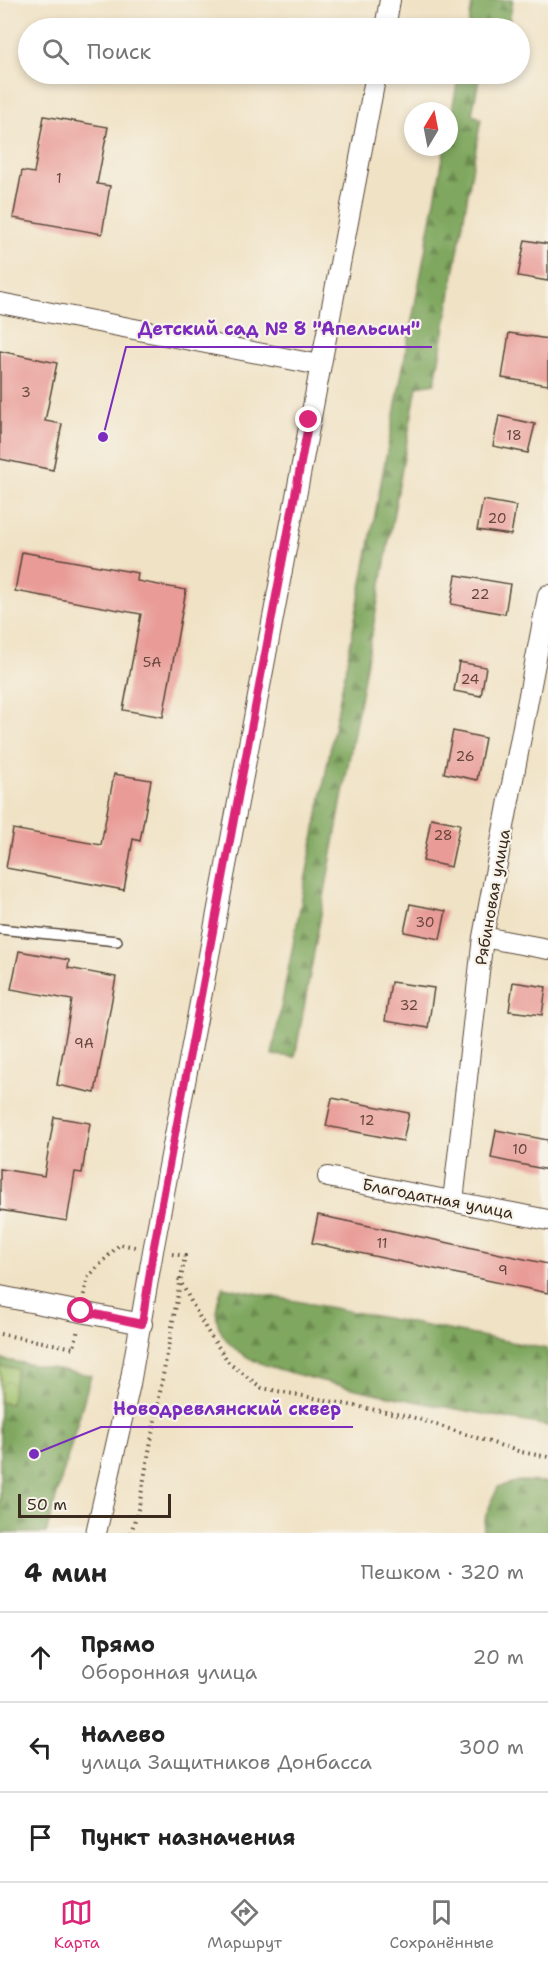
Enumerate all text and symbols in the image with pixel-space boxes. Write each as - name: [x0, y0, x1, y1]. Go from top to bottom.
- search box: [18, 18, 530, 84]
- icon: search: [39, 35, 72, 68]
- text: Поиск: [87, 37, 151, 66]
- north arrow: [404, 102, 458, 156]
- house number: 1: [56, 169, 62, 187]
- callout: Детский сад № 8 "Апельсин": [126, 311, 432, 347]
- text: Детский сад № 8 "Апельсин": [138, 317, 420, 341]
- house number: 3: [21, 383, 31, 401]
- route end: [295, 406, 321, 432]
- house number: 18: [506, 426, 522, 444]
- house number: 20: [487, 509, 507, 527]
- house number: 22: [471, 585, 489, 603]
- house number: 5А: [143, 653, 161, 671]
- house number: 24: [461, 670, 480, 688]
- house number: 26: [456, 747, 475, 765]
- house number: 28: [433, 826, 453, 844]
- street label: Рябиновая улица: [470, 827, 515, 967]
- house number: 30: [415, 913, 435, 931]
- house number: 32: [400, 996, 418, 1014]
- house number: 9А: [74, 1034, 94, 1052]
- house number: 12: [360, 1111, 374, 1129]
- house number: 10: [512, 1140, 528, 1158]
- street label: Благодатная улица: [360, 1174, 515, 1223]
- house number: 11: [376, 1234, 388, 1252]
- house number: 9: [498, 1261, 508, 1279]
- route start: [67, 1297, 93, 1323]
- callout: Новодревлянский сквер: [101, 1391, 353, 1427]
- text: Новодревлянский сквер: [113, 1397, 341, 1421]
- scale bar: [18, 1491, 171, 1518]
- text: 50 m: [27, 1494, 67, 1515]
- text: 4 мин: [24, 1555, 107, 1590]
- text: Пешком · 320 m: [361, 1559, 524, 1585]
- text: Прямо: [81, 1630, 155, 1659]
- icon: ahead: [24, 1641, 57, 1674]
- text: 20 m: [473, 1644, 524, 1670]
- text: Оборонная улица: [81, 1659, 257, 1685]
- text: Налево: [81, 1720, 165, 1749]
- icon: left: [24, 1731, 57, 1764]
- text: 300 m: [458, 1734, 524, 1760]
- text: улица Защитников Донбасса: [81, 1749, 372, 1775]
- icon: arrive: [24, 1821, 57, 1854]
- text: Пункт назначения: [81, 1823, 295, 1852]
- tab: Карта: [54, 1896, 100, 1953]
- tab: Маршрут: [207, 1896, 282, 1953]
- tab: Сохранённые: [390, 1896, 494, 1953]

